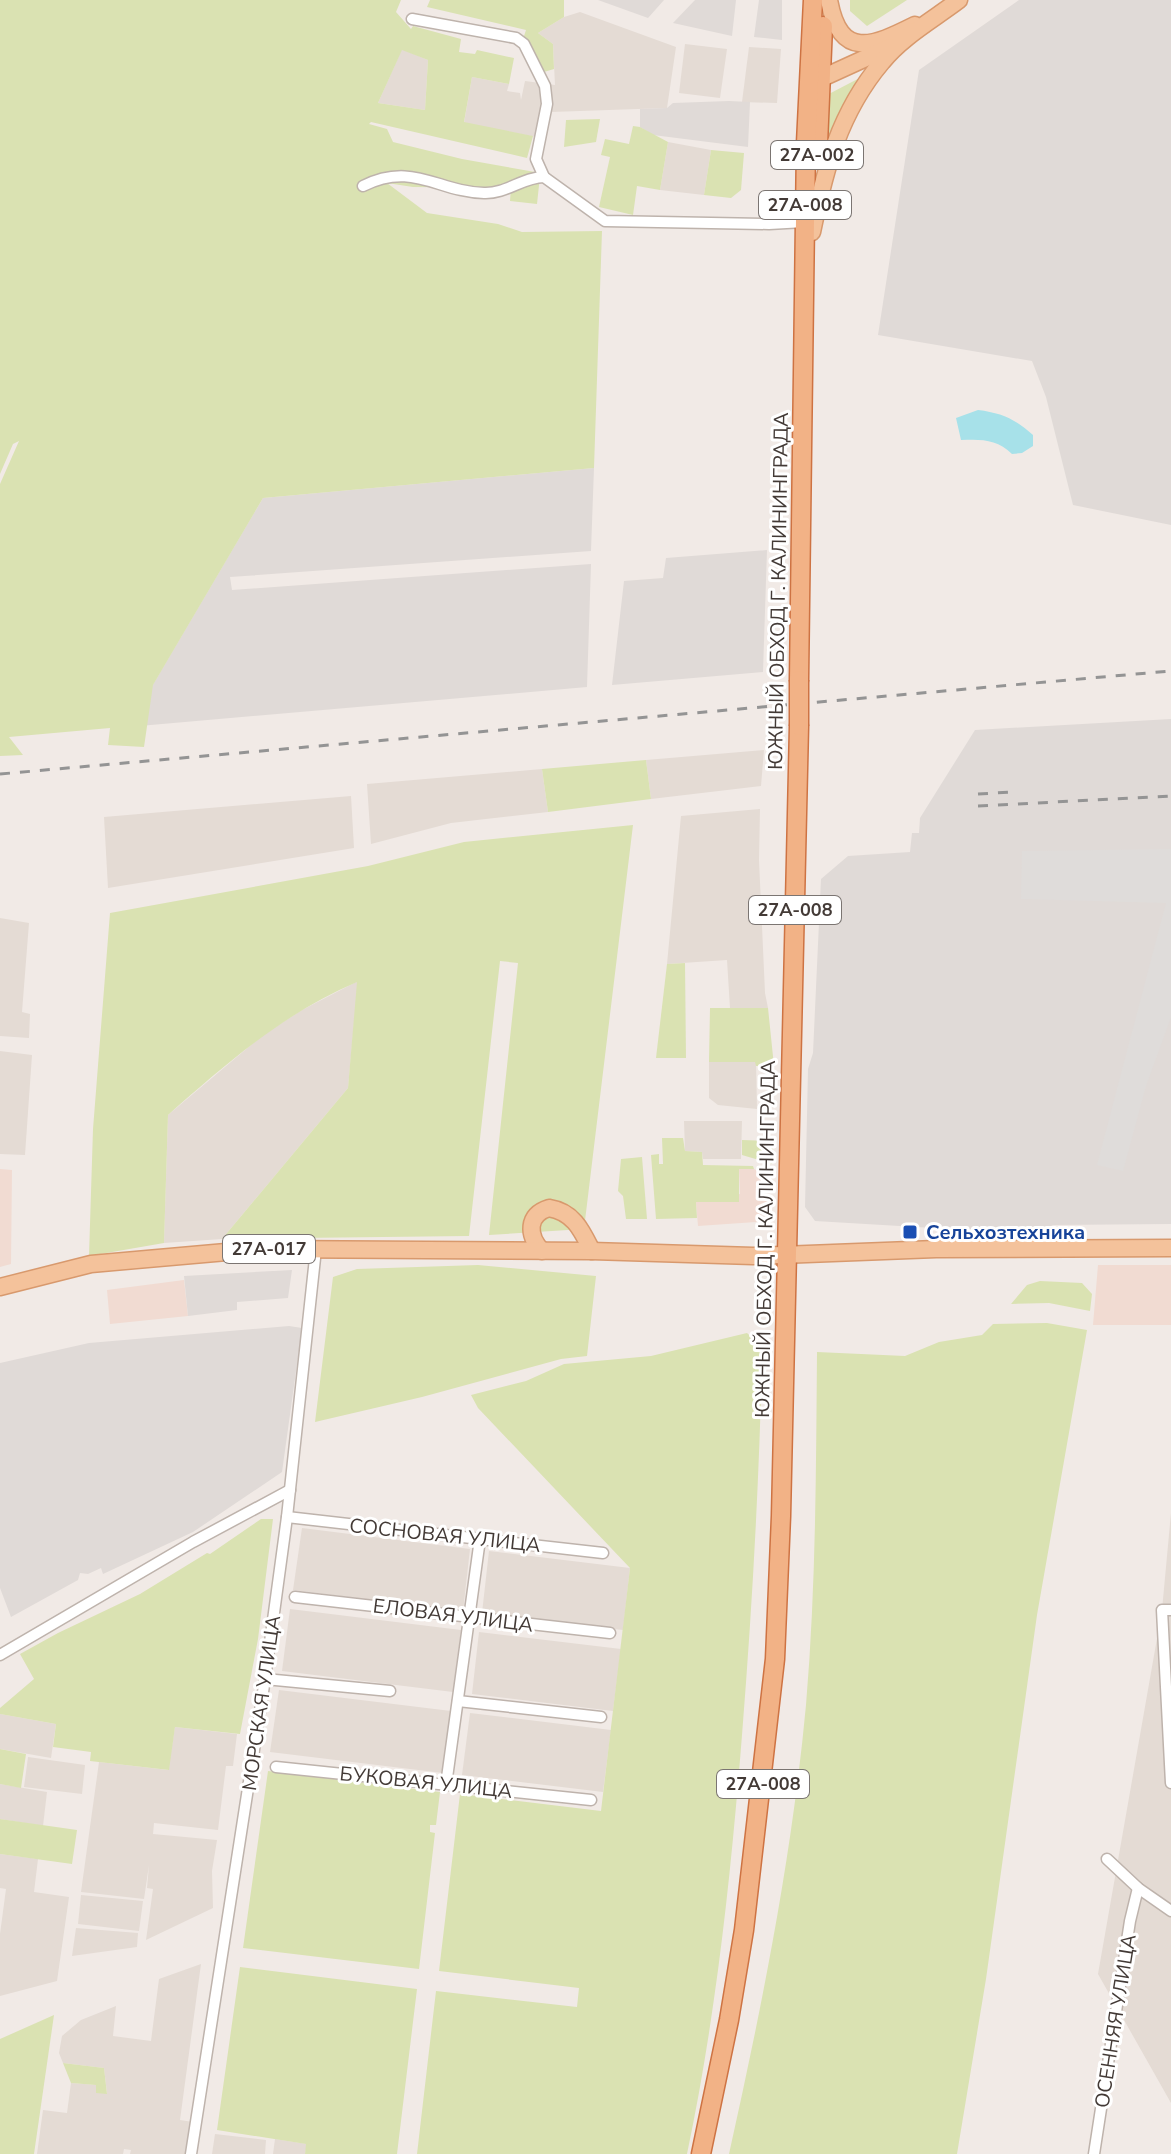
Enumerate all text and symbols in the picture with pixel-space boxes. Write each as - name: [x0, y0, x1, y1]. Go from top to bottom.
- road number: 27А-002: [771, 141, 863, 169]
- road number: 27А-008: [759, 191, 851, 219]
- street label: ЮЖНЫЙ ОБХОД Г. КАЛИНИНГРАДА: [762, 412, 795, 770]
- road number: 27А-008: [749, 896, 841, 924]
- street label: ЮЖНЫЙ ОБХОД Г. КАЛИНИНГРАДА: [749, 1060, 782, 1418]
- place label: Сельхозтехника: [926, 1219, 1085, 1246]
- marker: Сельхозтехника: [901, 1223, 919, 1241]
- road number: 27А-017: [223, 1235, 315, 1263]
- street label: СОСНОВАЯ УЛИЦА: [348, 1512, 542, 1559]
- street label: ЕЛОВАЯ УЛИЦА: [371, 1592, 535, 1639]
- street label: МОРСКАЯ УЛИЦА: [236, 1613, 287, 1793]
- street label: БУКОВАЯ УЛИЦА: [338, 1760, 514, 1805]
- road number: 27А-008: [717, 1770, 809, 1798]
- street label: ОСЕННЯЯ УЛИЦА: [1088, 1932, 1143, 2110]

